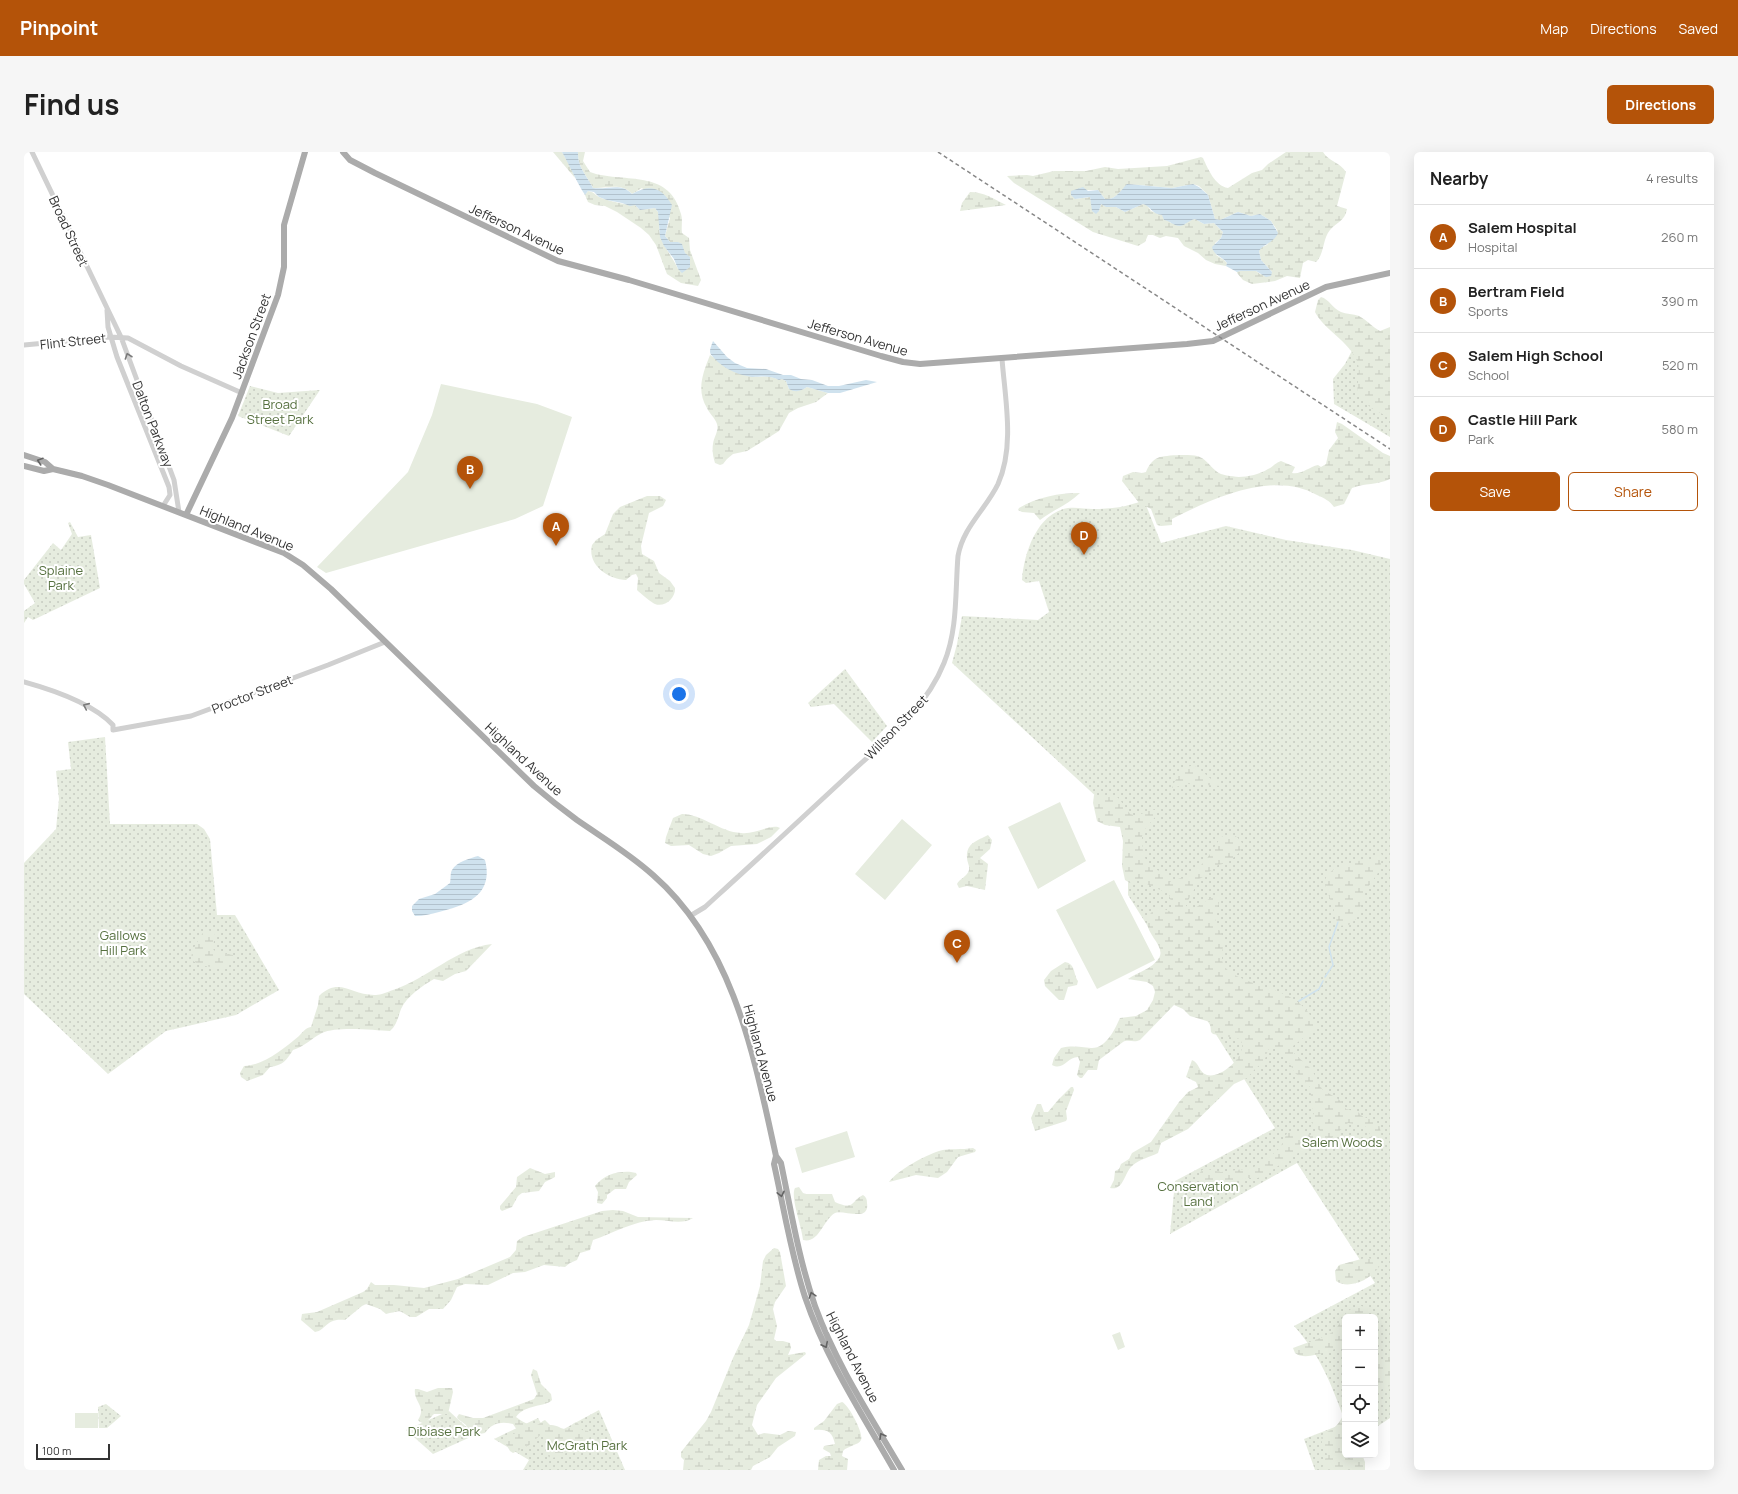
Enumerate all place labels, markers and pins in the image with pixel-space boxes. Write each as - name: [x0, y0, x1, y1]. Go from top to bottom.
- pin: B: [457, 456, 483, 489]
- pin: A: [543, 513, 569, 546]
- pin: D: [1071, 522, 1097, 555]
- pin: C: [944, 930, 970, 963]

